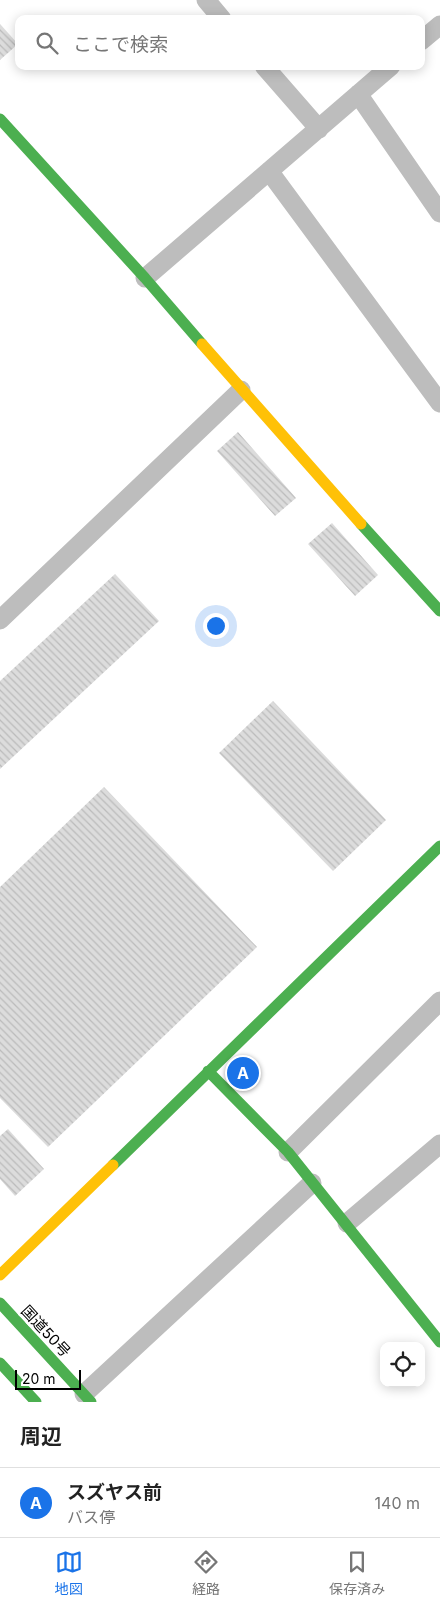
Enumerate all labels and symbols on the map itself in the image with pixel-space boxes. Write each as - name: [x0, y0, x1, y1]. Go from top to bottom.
- your location: [203, 613, 229, 639]
- pin: A: [227, 1054, 259, 1092]
- street label: 国道50号: [17, 1301, 75, 1361]
- scale bar: [15, 1367, 81, 1390]

